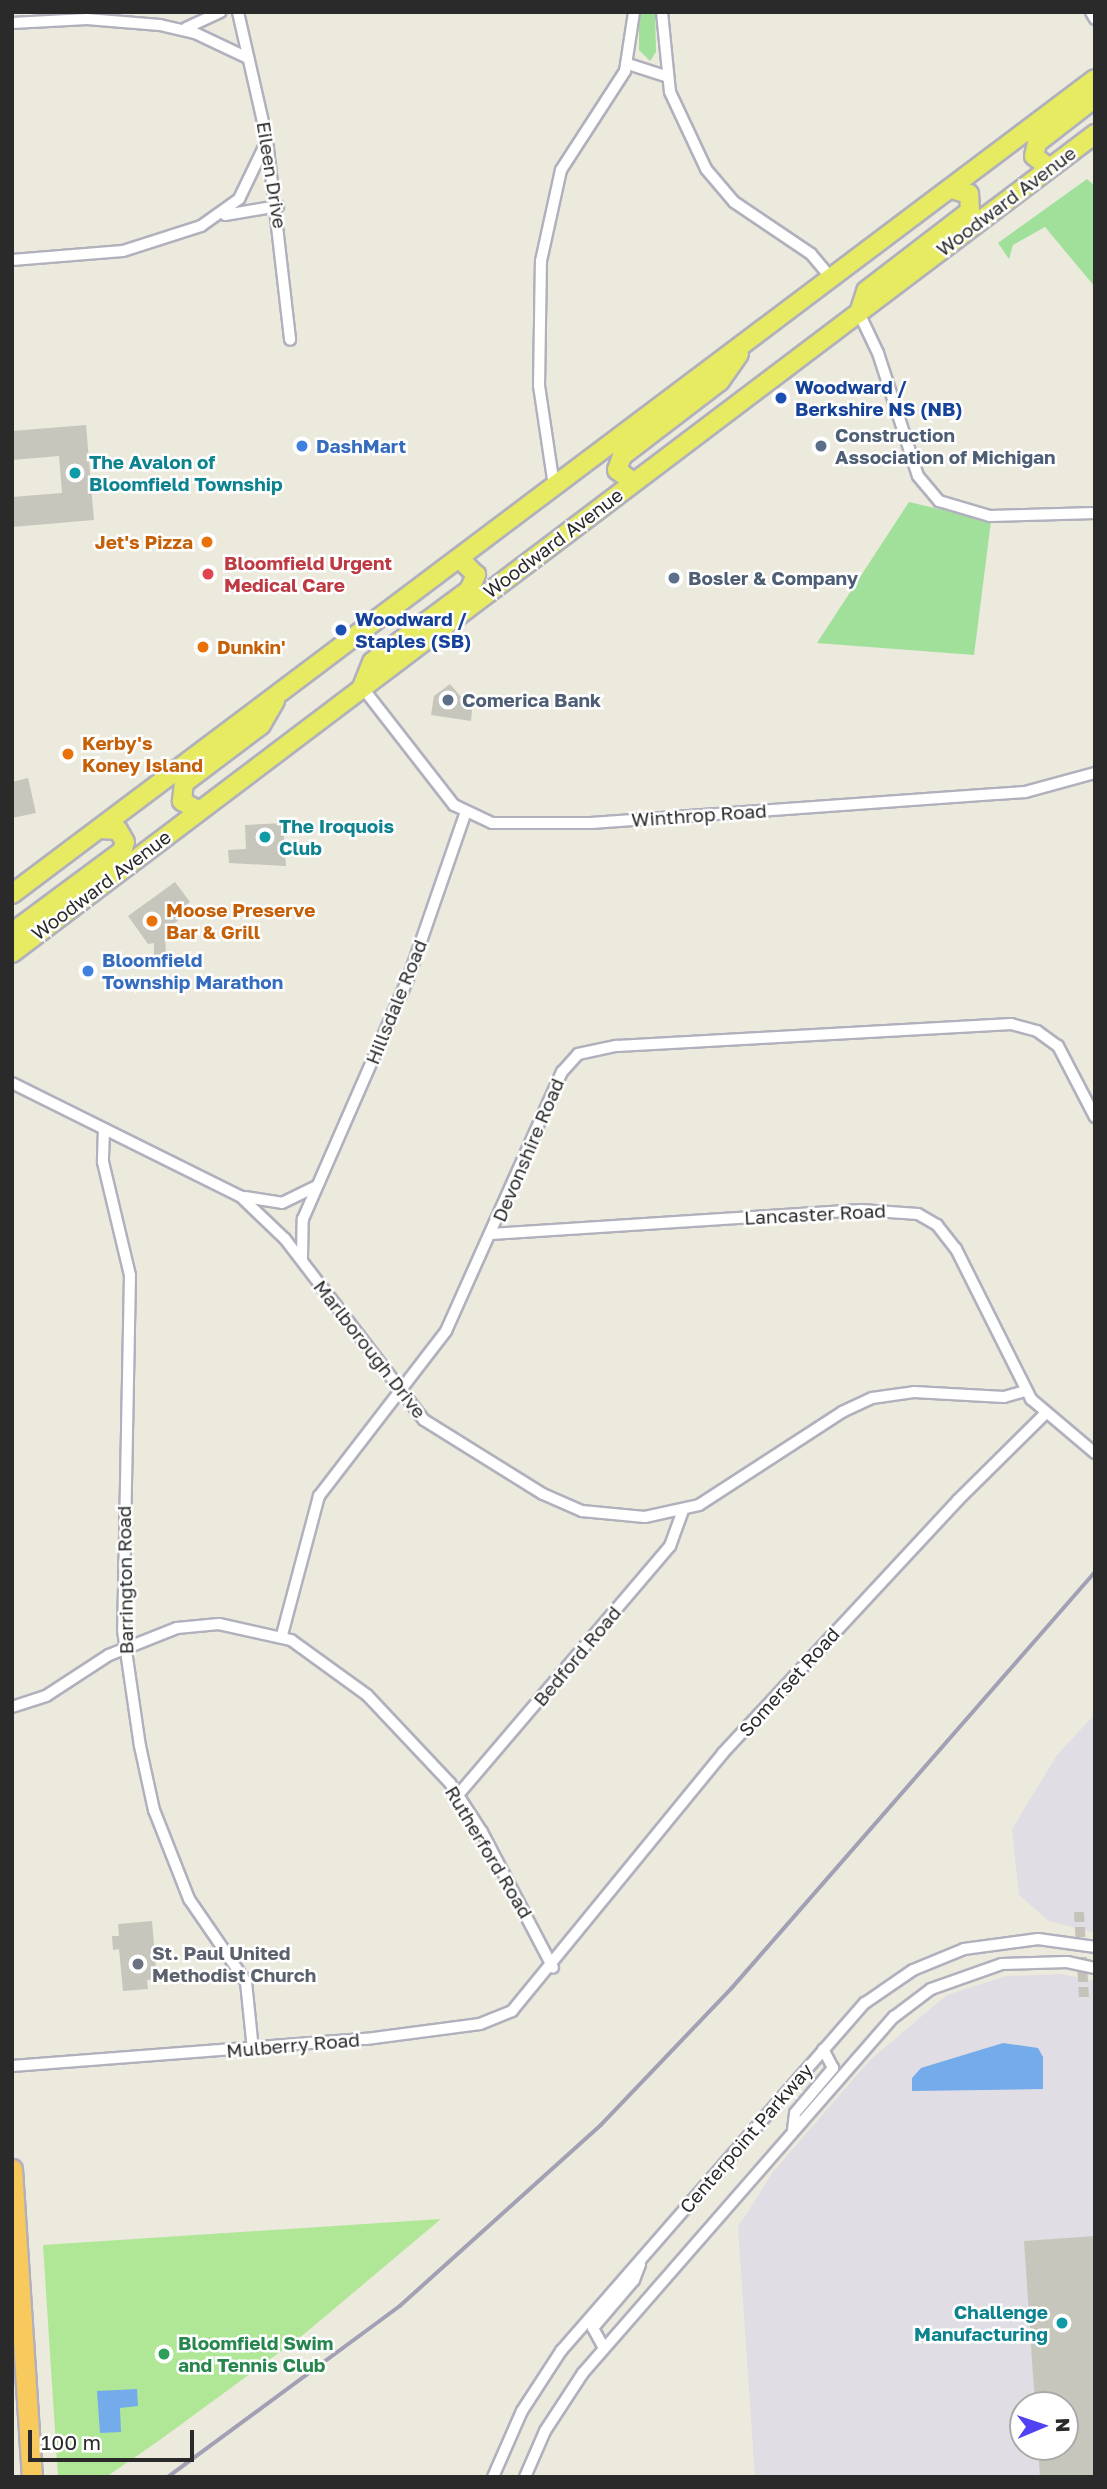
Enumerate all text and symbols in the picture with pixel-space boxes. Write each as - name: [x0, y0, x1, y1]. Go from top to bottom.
- street label: Eileen Drive: [252, 120, 292, 230]
- street label: Woodward Avenue: [932, 141, 1080, 261]
- place label: Woodward / Berkshire NS (NB): [795, 376, 963, 420]
- marker: Woodward / Berkshire NS (NB): [773, 390, 789, 406]
- place label: Construction Association of Michigan: [835, 424, 1056, 468]
- place label: DashMart: [316, 435, 406, 457]
- marker: DashMart: [294, 438, 310, 454]
- marker: Construction Association of Michigan: [813, 438, 829, 454]
- place label: The Avalon of Bloomfield Township: [89, 451, 283, 495]
- marker: The Avalon of Bloomfield Township: [67, 465, 83, 481]
- street label: Woodward Avenue: [479, 483, 627, 603]
- place label: Jet's Pizza: [95, 531, 193, 553]
- marker: Jet's Pizza: [199, 534, 215, 550]
- place label: Bloomfield Urgent Medical Care: [224, 552, 392, 596]
- marker: Bloomfield Urgent Medical Care: [198, 564, 218, 584]
- place label: Bosler & Company: [688, 567, 858, 589]
- marker: Bosler & Company: [666, 570, 682, 586]
- place label: Woodward / Staples (SB): [355, 608, 471, 652]
- marker: Woodward / Staples (SB): [333, 622, 349, 638]
- place label: Dunkin': [217, 636, 285, 658]
- marker: Dunkin': [195, 639, 211, 655]
- place label: Comerica Bank: [462, 689, 601, 711]
- marker: Comerica Bank: [440, 692, 456, 708]
- place label: Kerby's Koney Island: [82, 732, 203, 776]
- marker: Kerby's Koney Island: [60, 746, 76, 762]
- street label: Winthrop Road: [631, 799, 767, 831]
- place label: The Iroquois Club: [279, 815, 394, 859]
- street label: Woodward Avenue: [27, 825, 175, 945]
- marker: The Iroquois Club: [257, 829, 273, 845]
- place label: Moose Preserve Bar & Grill: [166, 899, 315, 943]
- marker: Moose Preserve Bar & Grill: [144, 913, 160, 929]
- street label: Hillsdale Road: [361, 936, 431, 1068]
- place label: Bloomfield Township Marathon: [102, 949, 283, 993]
- marker: Bloomfield Township Marathon: [80, 963, 96, 979]
- street label: Devonshire Road: [487, 1075, 569, 1225]
- street label: Lancaster Road: [744, 1199, 886, 1229]
- street label: Marlborough Drive: [309, 1275, 431, 1423]
- street label: Barrington Road: [112, 1505, 138, 1655]
- street label: Bedford Road: [528, 1601, 626, 1711]
- street label: Somerset Road: [734, 1623, 844, 1741]
- street label: Rutherford Road: [440, 1782, 538, 1922]
- place label: St. Paul United Methodist Church: [152, 1942, 316, 1986]
- marker: St. Paul United Methodist Church: [130, 1956, 146, 1972]
- street label: Mulberry Road: [225, 2028, 361, 2062]
- street label: Centerpoint Parkway: [675, 2059, 817, 2217]
- place label: Challenge Manufacturing: [914, 2301, 1048, 2345]
- marker: Challenge Manufacturing: [1054, 2315, 1070, 2331]
- place label: Bloomfield Swim and Tennis Club: [178, 2332, 333, 2376]
- marker: Bloomfield Swim and Tennis Club: [156, 2346, 172, 2362]
- north arrow: [1009, 2391, 1079, 2461]
- scale bar: [32, 2416, 198, 2460]
- text: N: [1052, 2418, 1075, 2433]
- text: 100 m: [41, 2429, 101, 2455]

